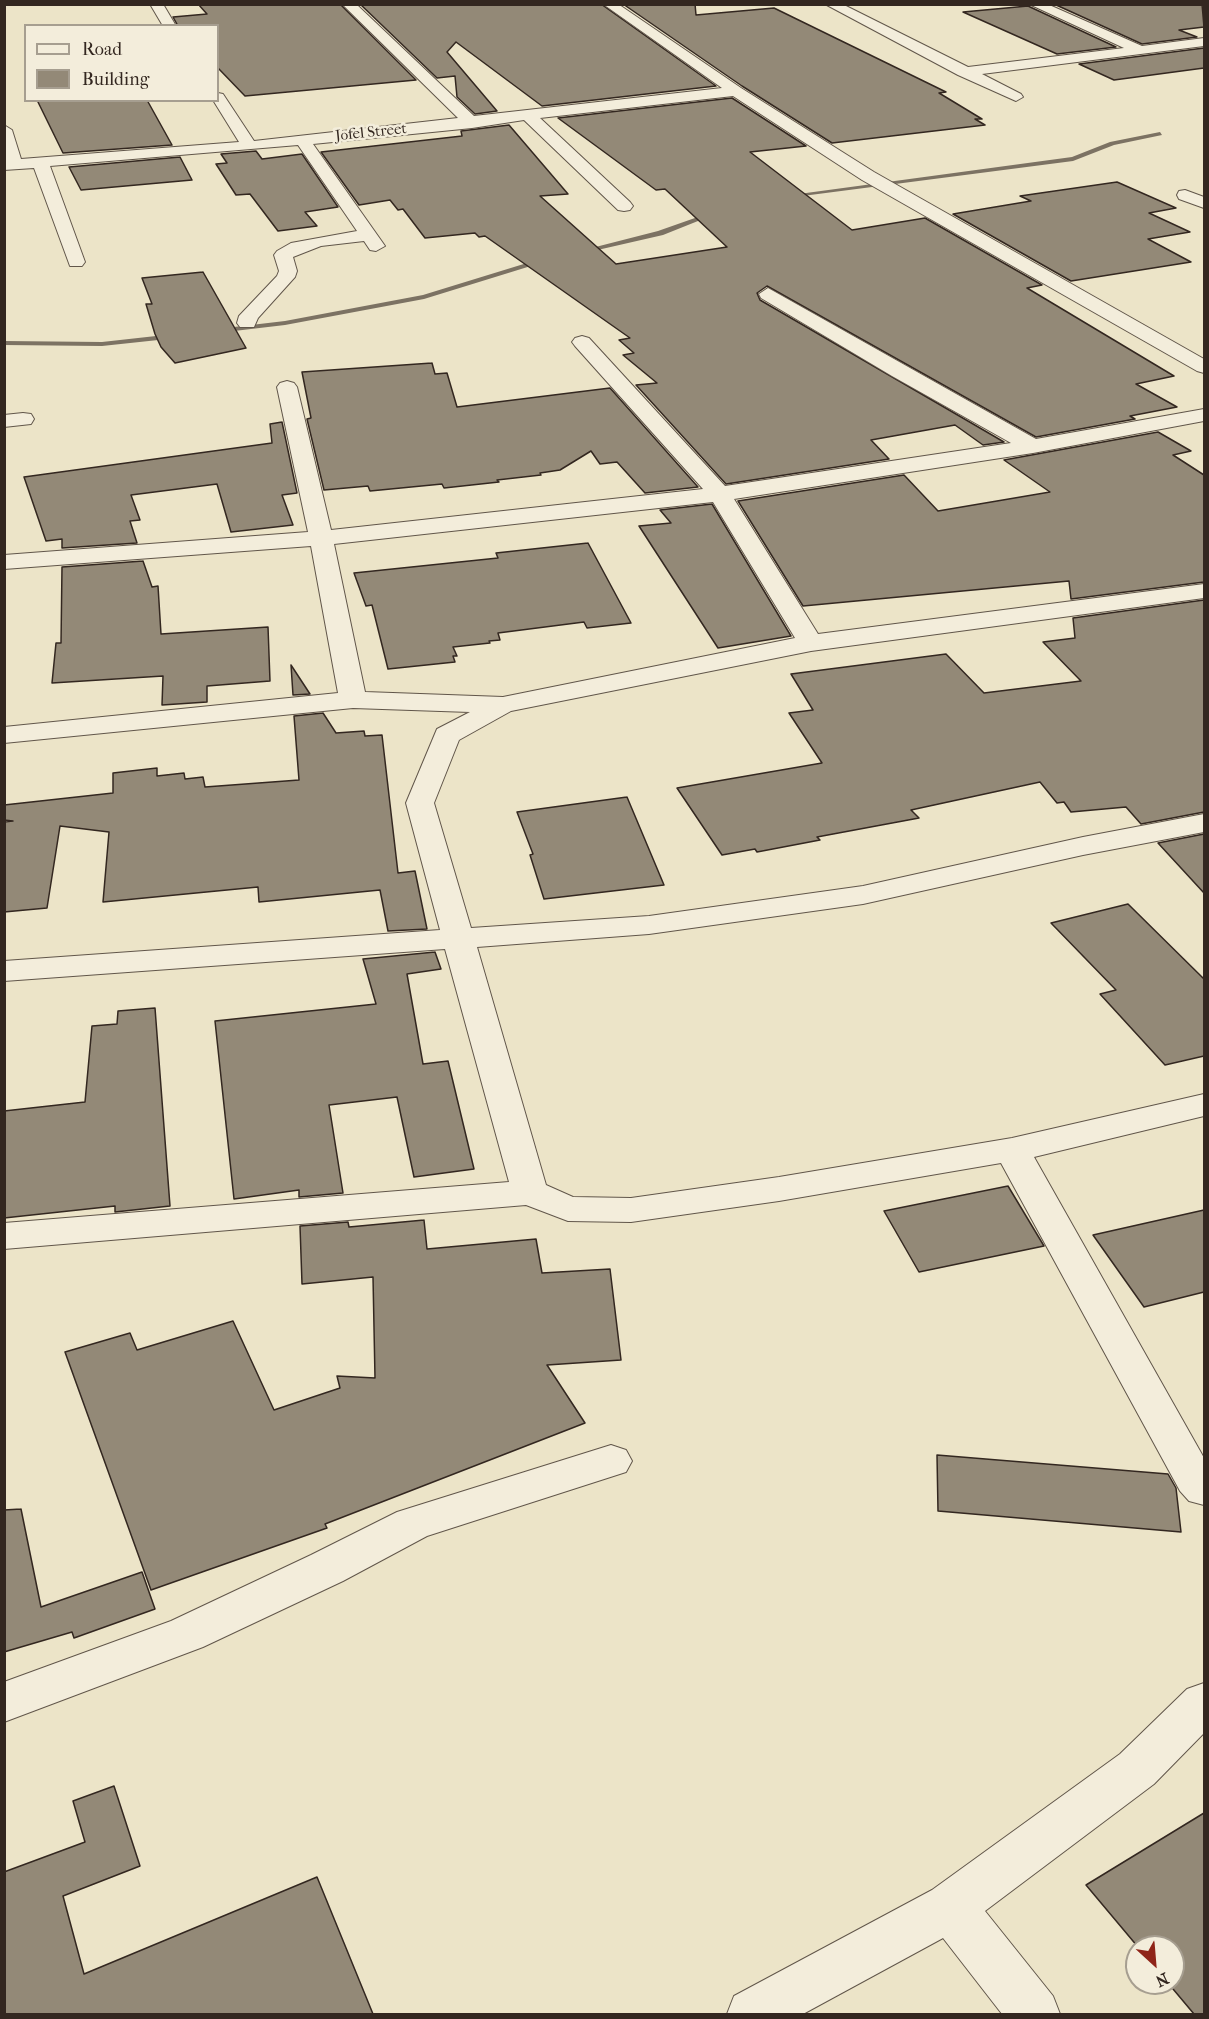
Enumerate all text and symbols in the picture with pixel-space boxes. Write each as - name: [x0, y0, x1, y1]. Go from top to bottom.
- legend: [24, 24, 219, 102]
- text: Road: [82, 39, 122, 60]
- text: Building: [82, 69, 149, 90]
- street label: Jofel Street: [334, 120, 408, 146]
- north arrow: [1125, 1935, 1185, 1995]
- text: N: [1153, 1969, 1172, 1991]

